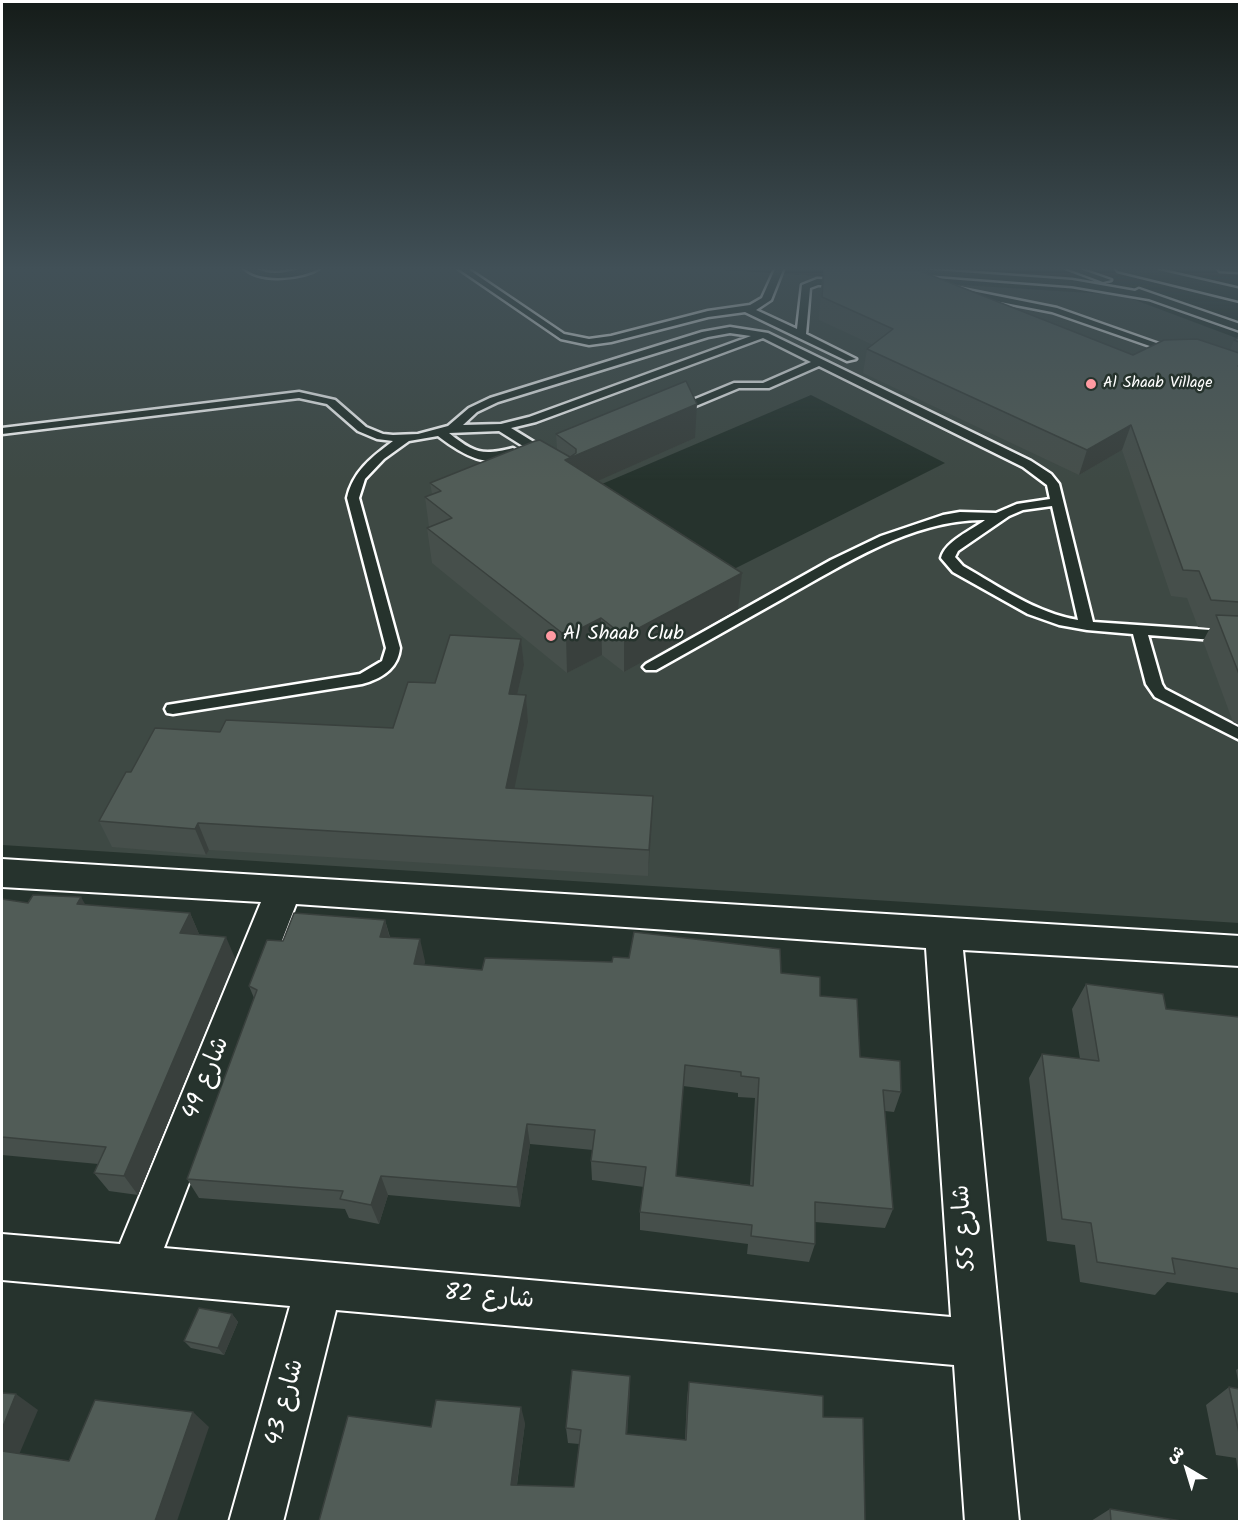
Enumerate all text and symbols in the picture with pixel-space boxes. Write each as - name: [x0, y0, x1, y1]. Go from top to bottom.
- place label: Al Shaab Village: [1103, 374, 1212, 394]
- marker: Al Shaab Village: [1084, 377, 1098, 391]
- place label: Al Shaab Club: [563, 624, 684, 648]
- marker: Al Shaab Club: [544, 629, 558, 643]
- street label: شارع 49: [178, 1034, 238, 1124]
- street label: شارع 55: [949, 1183, 985, 1273]
- street label: شارع 82: [443, 1281, 535, 1317]
- street label: شارع 43: [262, 1357, 312, 1449]
- north arrow: [1157, 1439, 1217, 1499]
- text: ش: [1161, 1439, 1190, 1470]

